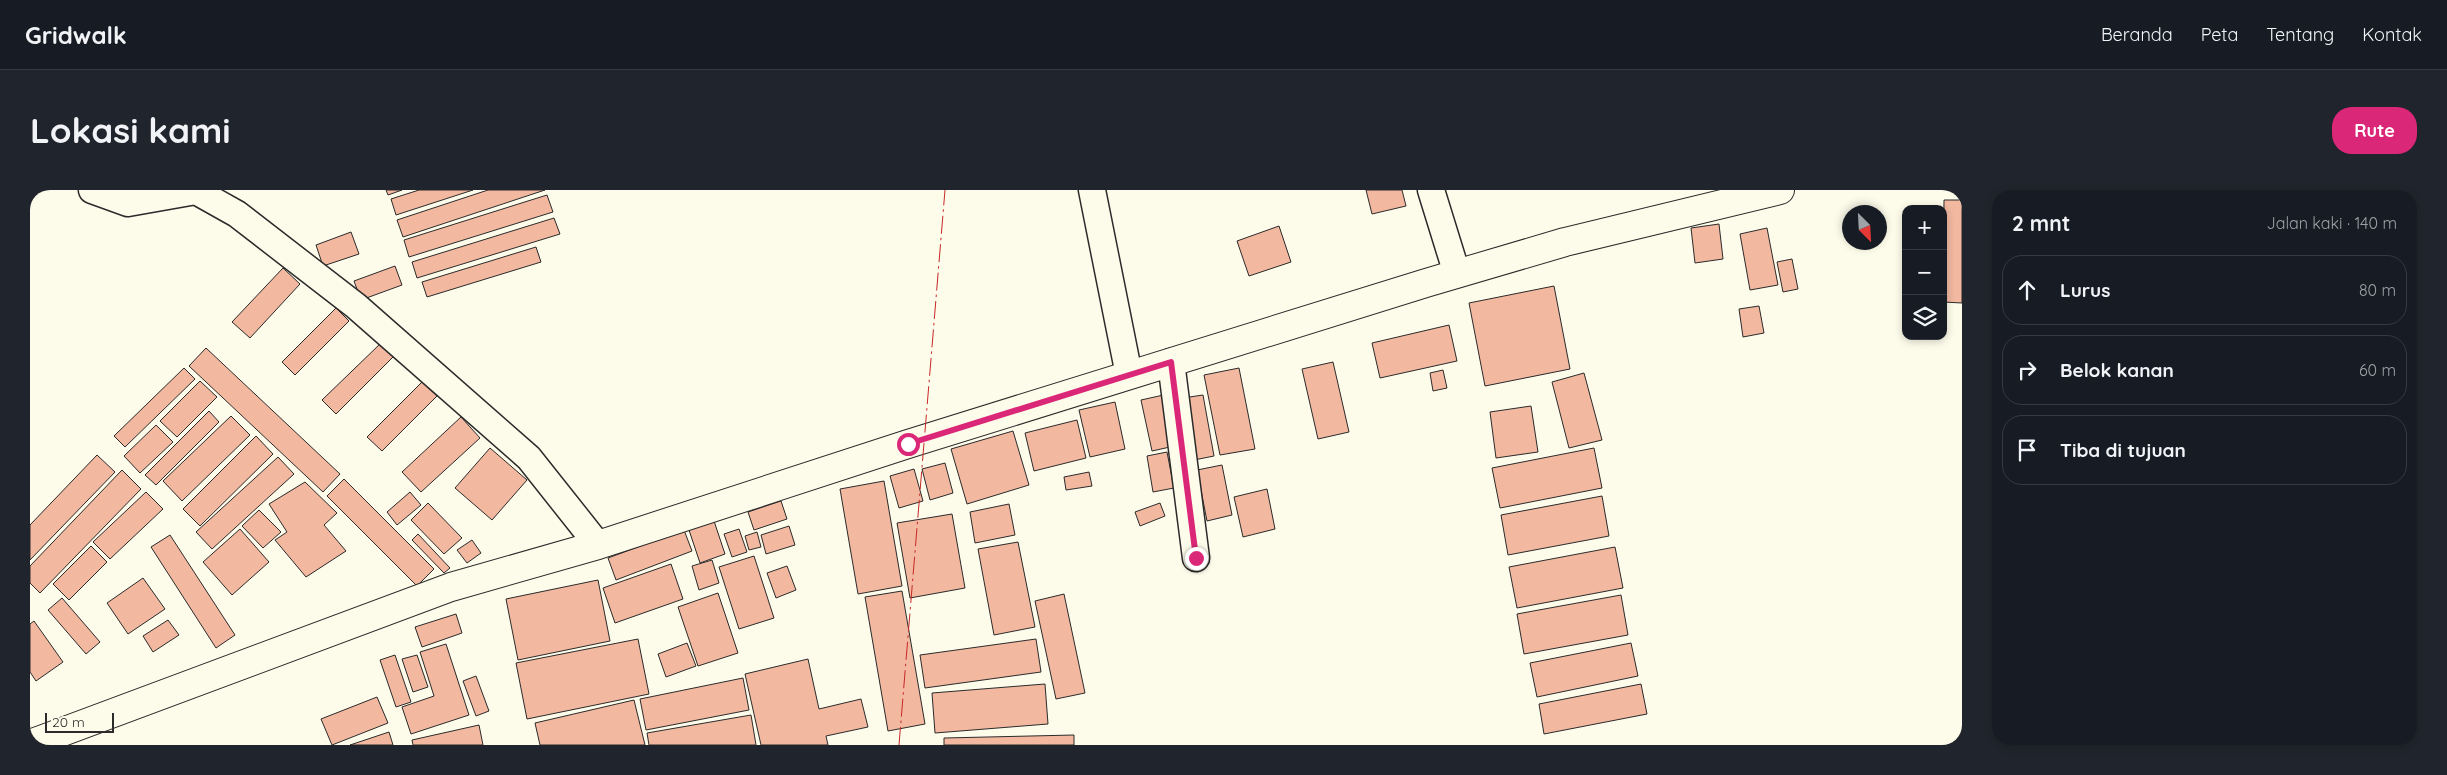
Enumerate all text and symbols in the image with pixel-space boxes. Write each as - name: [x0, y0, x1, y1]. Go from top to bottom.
- text: Gridwalk: [25, 20, 127, 50]
- text: Beranda: [2101, 23, 2173, 46]
- text: Peta: [2201, 23, 2238, 46]
- text: Tentang: [2266, 23, 2334, 46]
- text: Kontak: [2362, 23, 2422, 46]
- button: Rute: [2332, 107, 2417, 154]
- text: Lokasi kami: [30, 108, 230, 152]
- north arrow: [1842, 205, 1887, 250]
- map controls: [1902, 205, 1947, 340]
- button: +: [1902, 205, 1947, 250]
- text: 2 mnt: [2012, 210, 2070, 236]
- text: Jalan kaki · 140 m: [2267, 213, 2397, 233]
- button: −: [1902, 250, 1947, 295]
- icon: ahead: [2013, 276, 2041, 304]
- text: Lurus: [2060, 278, 2110, 302]
- text: 80 m: [2359, 280, 2396, 300]
- button: layers: [1902, 295, 1947, 340]
- icon: right: [2013, 356, 2041, 384]
- text: Belok kanan: [2060, 358, 2174, 382]
- text: 60 m: [2359, 360, 2396, 380]
- route start: [897, 433, 920, 456]
- icon: arrive: [2013, 436, 2041, 464]
- text: Tiba di tujuan: [2060, 438, 2186, 462]
- route end: [1185, 547, 1208, 570]
- scale bar: [45, 710, 114, 733]
- text: 20 m: [52, 713, 85, 731]

